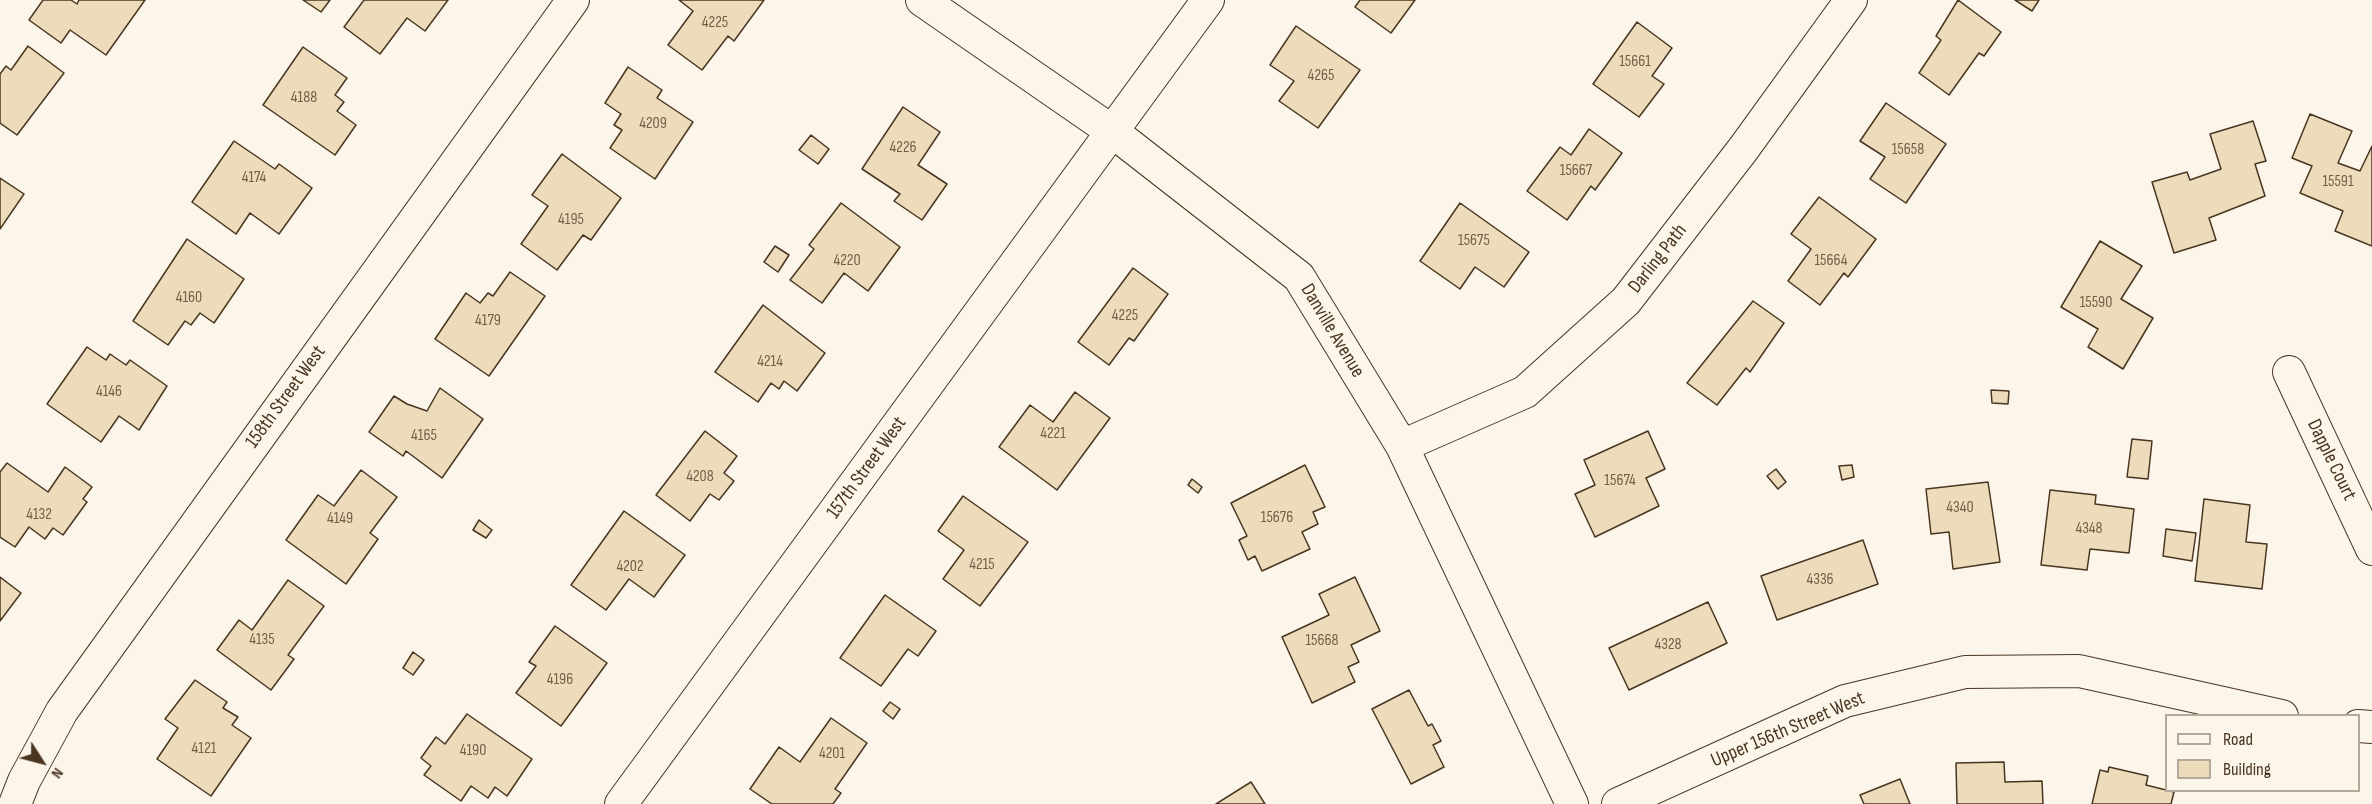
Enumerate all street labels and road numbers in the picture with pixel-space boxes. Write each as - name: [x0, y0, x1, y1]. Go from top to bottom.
- street label: Darling Path: [1624, 220, 1692, 298]
- street label: Danville Avenue: [1295, 280, 1369, 382]
- street label: 158th Street West: [241, 341, 331, 453]
- street label: 157th Street West: [822, 412, 912, 524]
- street label: Dapple Court: [2301, 416, 2361, 504]
- street label: Upper 156th Street West: [1708, 687, 1868, 773]

